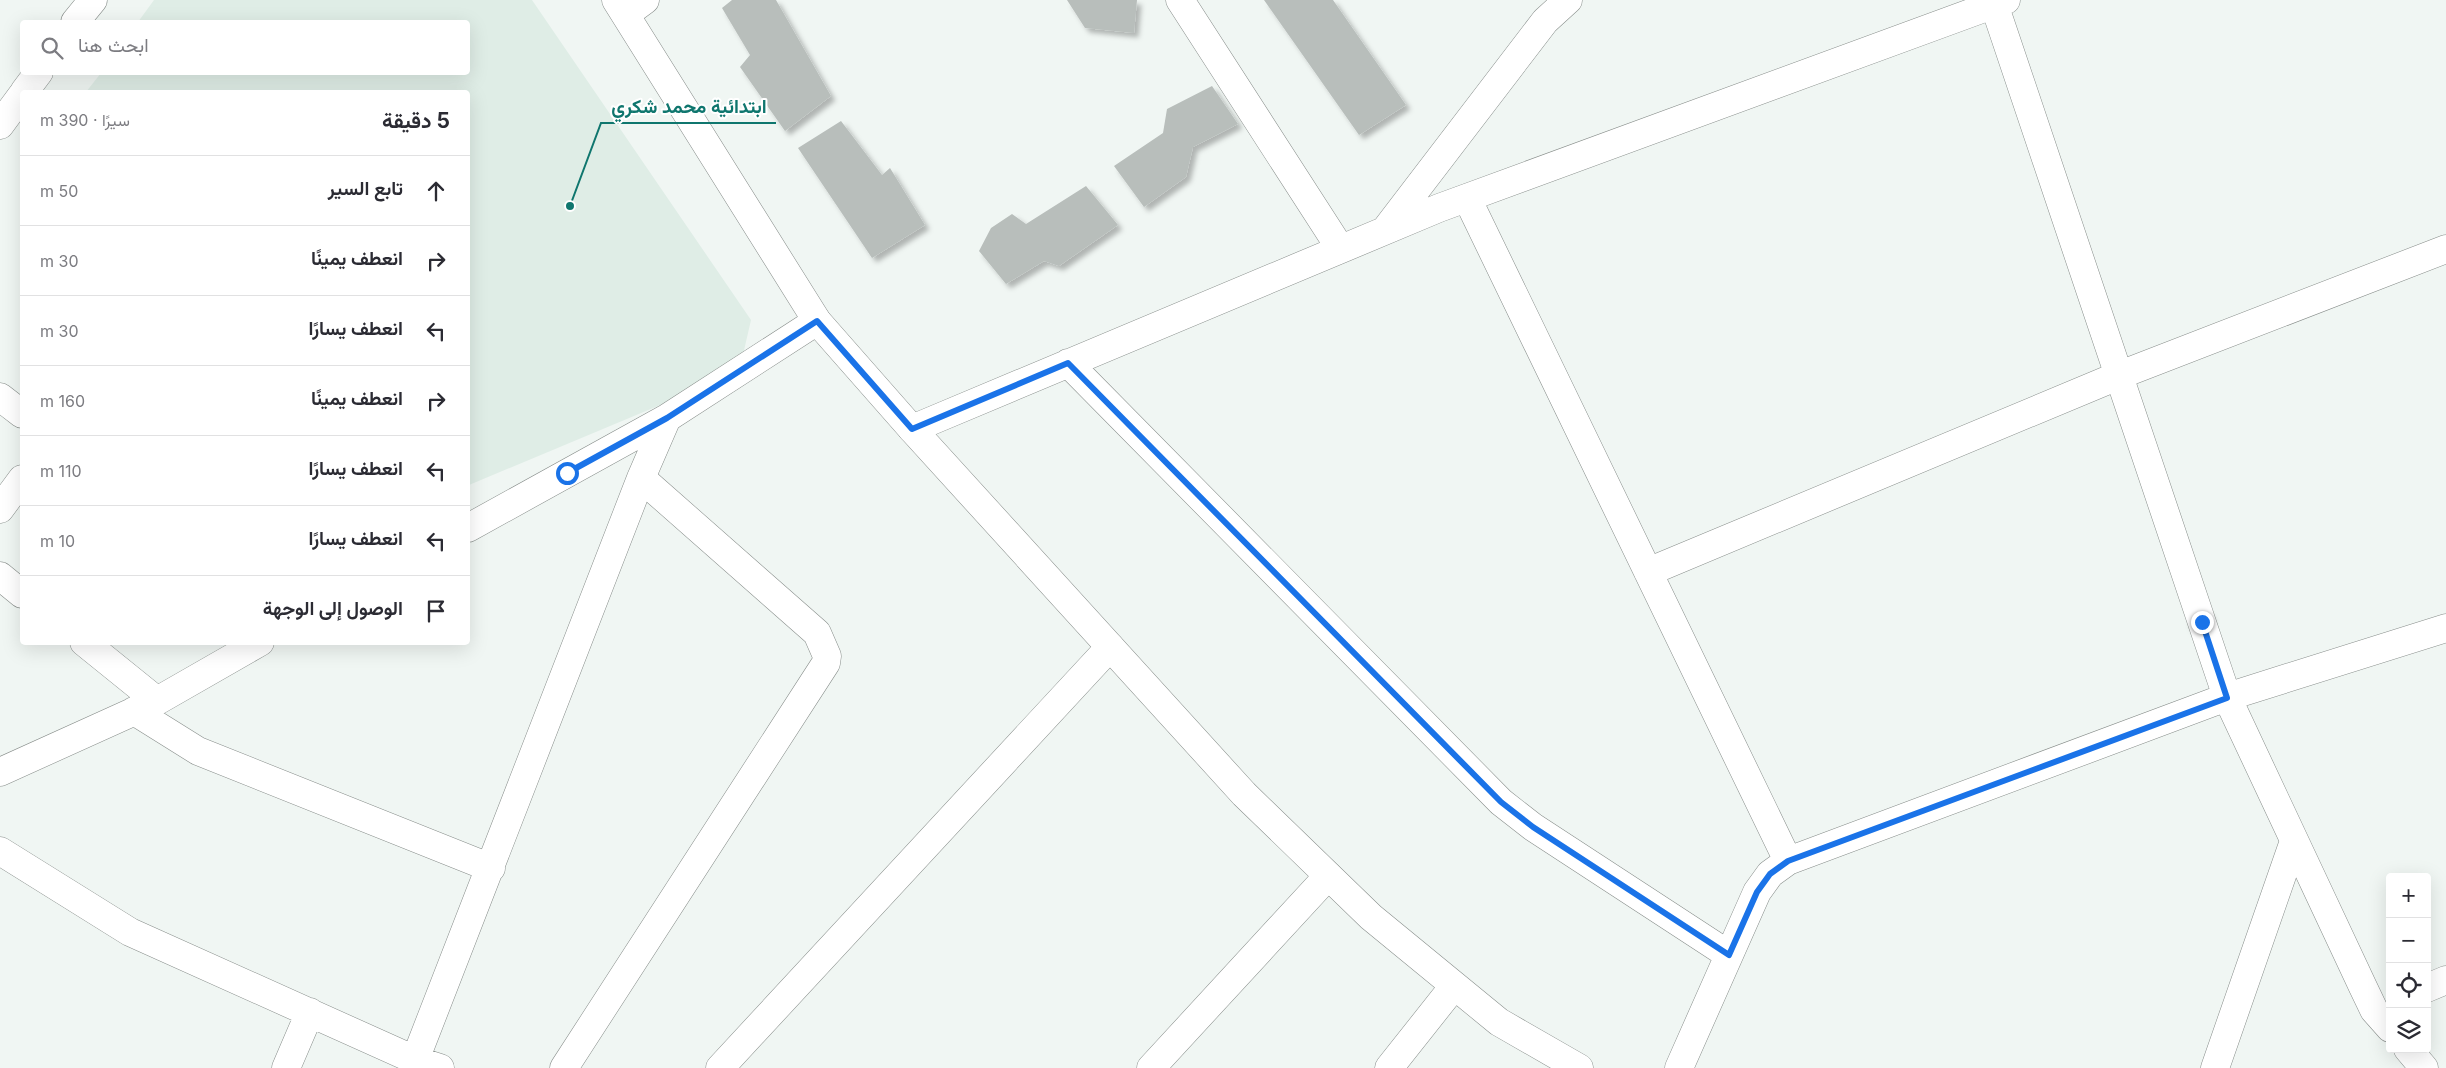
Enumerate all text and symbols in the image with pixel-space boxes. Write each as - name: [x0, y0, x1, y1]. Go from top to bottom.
- search box: [20, 20, 470, 75]
- icon: search: [38, 34, 66, 62]
- text: ابحث هنا: [78, 34, 149, 57]
- callout: ابتدائية محمد شكري: [601, 89, 776, 123]
- text: ابتدائية محمد شكري: [611, 95, 767, 123]
- text: 5 دقيقة: [382, 108, 450, 133]
- text: سيرًا · 390 m: [40, 110, 130, 130]
- text: تابع السير: [328, 177, 403, 200]
- icon: ahead: [422, 177, 450, 205]
- text: 50 m: [40, 181, 78, 201]
- text: انعطف يمينًا: [311, 247, 403, 270]
- icon: right: [422, 247, 450, 275]
- text: 30 m: [40, 251, 79, 271]
- text: انعطف يسارًا: [309, 317, 403, 340]
- icon: left: [422, 317, 450, 345]
- text: 30 m: [40, 321, 79, 341]
- text: انعطف يمينًا: [311, 387, 403, 410]
- icon: right: [422, 387, 450, 415]
- text: 160 m: [40, 391, 85, 411]
- text: انعطف يسارًا: [309, 457, 403, 480]
- icon: left: [422, 457, 450, 485]
- text: 110 m: [40, 461, 82, 481]
- route start: [556, 462, 579, 485]
- text: انعطف يسارًا: [309, 527, 403, 550]
- icon: left: [422, 527, 450, 555]
- text: 10 m: [40, 531, 75, 551]
- text: الوصول إلى الوجهة: [263, 597, 403, 620]
- icon: arrive: [422, 597, 450, 625]
- route end: [2191, 611, 2214, 634]
- map controls: [2386, 873, 2431, 1053]
- button: +: [2386, 873, 2431, 918]
- button: −: [2386, 918, 2431, 963]
- button: locate: [2386, 963, 2431, 1008]
- button: layers: [2386, 1008, 2431, 1053]

